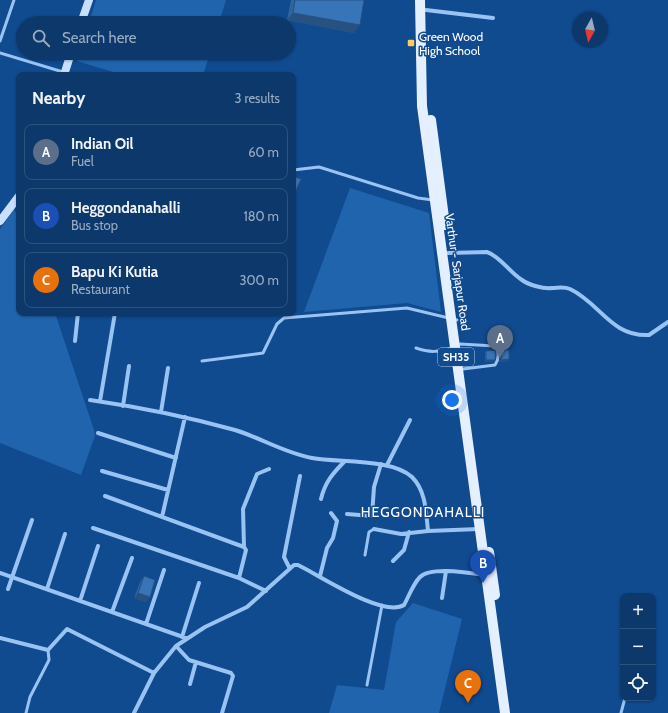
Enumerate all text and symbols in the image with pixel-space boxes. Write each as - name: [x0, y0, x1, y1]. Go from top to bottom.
- north arrow: [572, 12, 608, 48]
- search box: [16, 16, 296, 60]
- icon: search: [30, 27, 52, 49]
- text: Search here: [62, 29, 137, 47]
- place label: Green Wood High School: [419, 29, 483, 58]
- marker: Green Wood High School: [406, 38, 416, 48]
- text: Nearby: [32, 88, 85, 108]
- text: 3 results: [234, 90, 280, 106]
- text: Indian Oil: [71, 135, 134, 153]
- text: A: [42, 144, 50, 160]
- text: 60 m: [248, 144, 279, 160]
- text: Fuel: [71, 153, 94, 169]
- text: Heggondanahalli: [71, 199, 180, 217]
- text: B: [42, 208, 50, 224]
- text: 180 m: [243, 208, 279, 224]
- street label: Varthur - Sarjapur Road: [442, 213, 474, 331]
- text: Bus stop: [71, 217, 118, 233]
- text: Bapu Ki Kutia: [71, 263, 158, 281]
- text: C: [42, 272, 50, 288]
- text: 300 m: [239, 272, 279, 288]
- text: Restaurant: [71, 281, 130, 297]
- pin: A: [487, 325, 513, 358]
- road number: SH35: [438, 348, 474, 366]
- your location: [442, 390, 462, 410]
- district label: HEGGONDAHALLI: [361, 503, 485, 521]
- pin: B: [470, 550, 496, 583]
- map controls: [620, 593, 656, 701]
- button: +: [620, 593, 656, 629]
- button: −: [620, 629, 656, 665]
- button: locate: [620, 665, 656, 701]
- pin: C: [455, 670, 481, 703]

